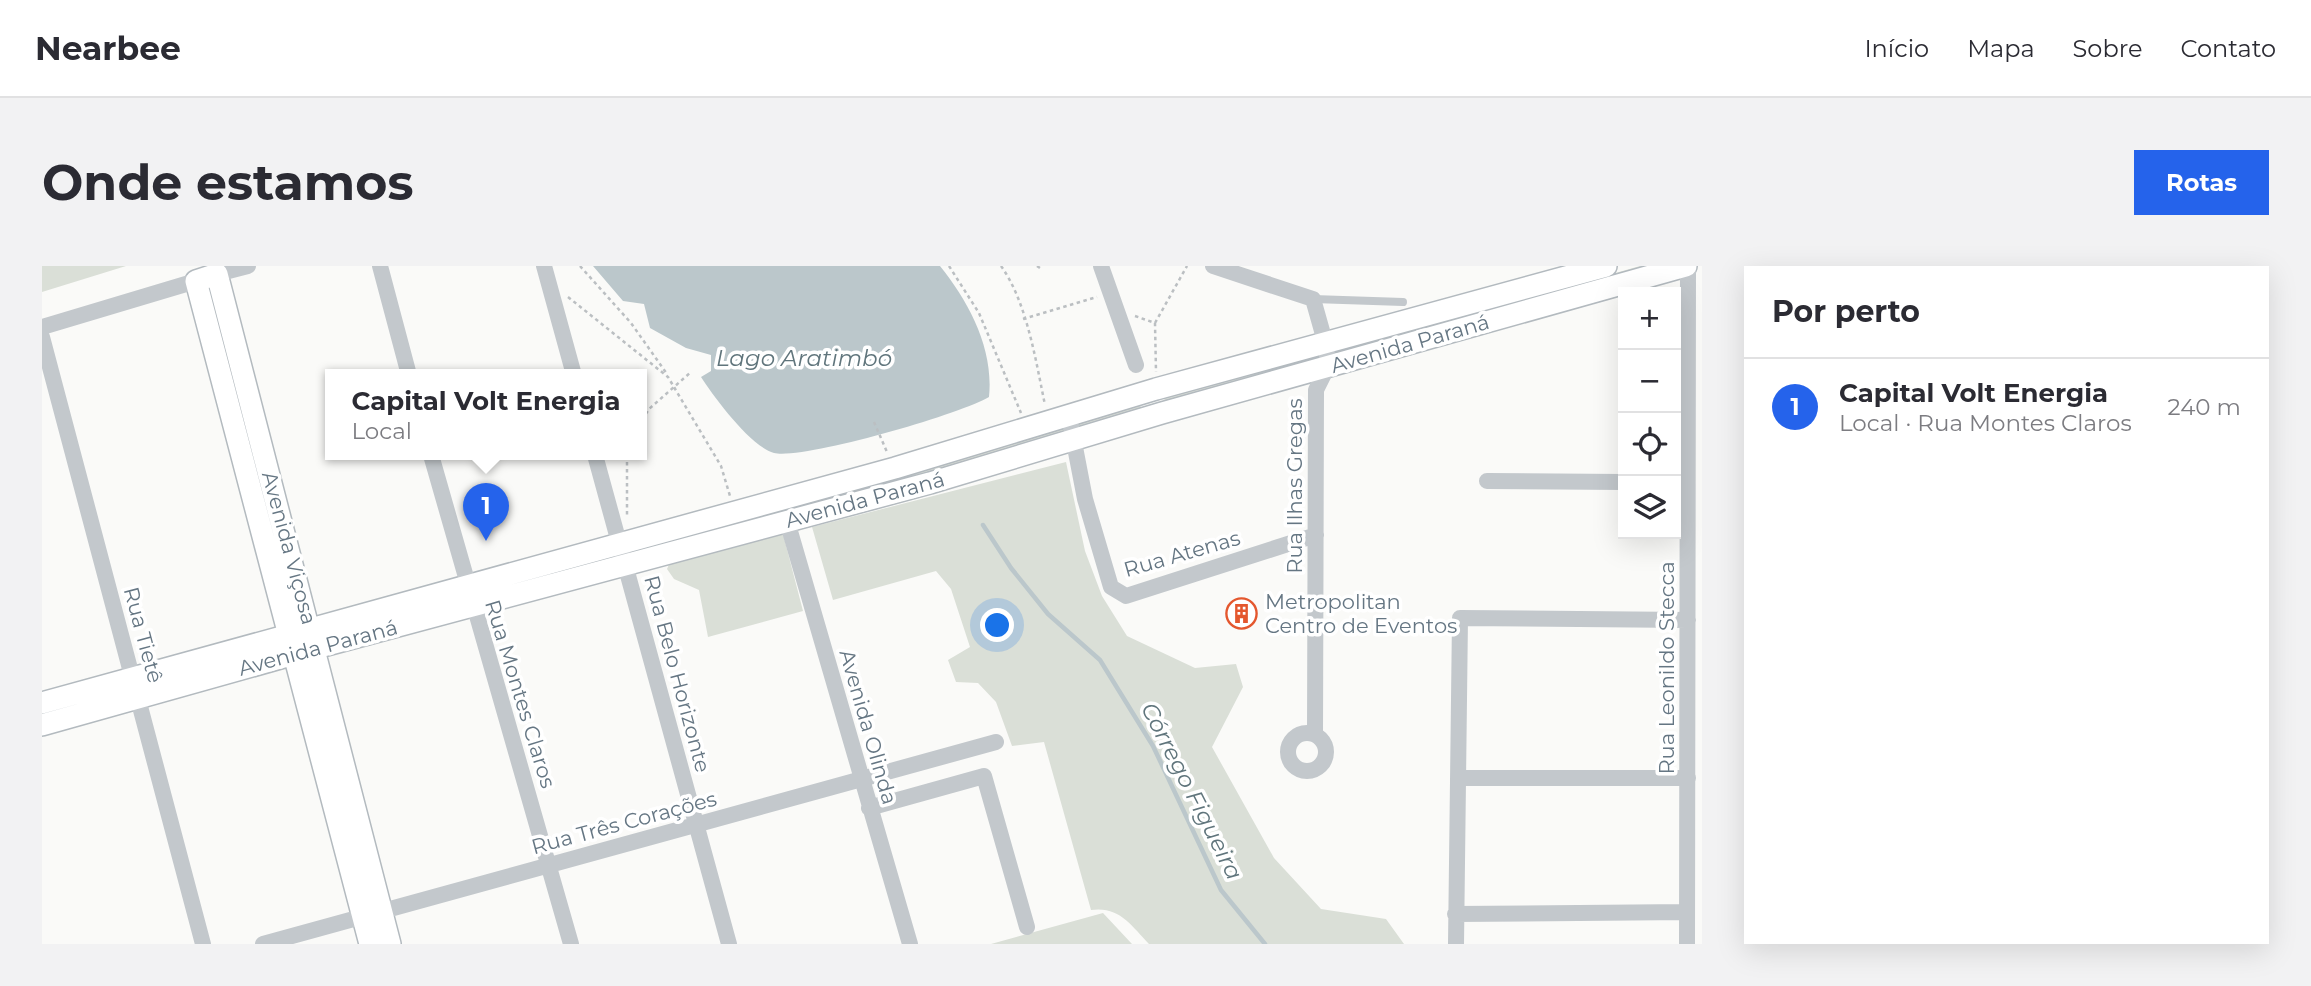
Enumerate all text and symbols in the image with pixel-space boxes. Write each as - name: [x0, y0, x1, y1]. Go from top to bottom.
- text: Nearbee: [35, 28, 181, 68]
- text: Início: [1864, 34, 1929, 63]
- text: Mapa: [1967, 34, 2035, 63]
- text: Sobre: [2073, 34, 2142, 63]
- text: Contato: [2180, 34, 2276, 63]
- button: Rotas: [2134, 150, 2269, 215]
- text: Onde estamos: [42, 153, 413, 212]
- map controls: [1618, 287, 1681, 539]
- button: +: [1618, 287, 1681, 350]
- text: Por perto: [1772, 293, 1920, 330]
- street label: Avenida Paraná: [1328, 309, 1492, 378]
- water label: Lago Aratimbó: [716, 344, 892, 372]
- button: −: [1618, 350, 1681, 413]
- popup: [325, 369, 647, 460]
- text: Capital Volt Energia: [1839, 377, 2108, 409]
- text: Capital Volt Energia: [351, 385, 621, 417]
- text: 1: [1790, 393, 1800, 421]
- text: 240 m: [2168, 393, 2241, 421]
- street label: Rua Ilhas Gregas: [1282, 398, 1307, 574]
- text: Local · Rua Montes Claros: [1839, 409, 2132, 437]
- button: locate: [1618, 413, 1681, 476]
- text: Local: [351, 417, 412, 445]
- street label: Avenida Paraná: [782, 466, 947, 533]
- street label: Avenida Viçosa: [257, 469, 322, 627]
- button: layers: [1618, 476, 1681, 539]
- pin: 1: [463, 483, 509, 541]
- street label: Rua Atenas: [1121, 525, 1243, 582]
- street label: Rua Leonildo Stecca: [1654, 561, 1679, 775]
- street label: Rua Belo Horizonte: [639, 573, 716, 775]
- street label: Rua Tietê: [119, 584, 168, 686]
- place label: Metropolitan Centro de Eventos: [1265, 589, 1457, 638]
- street label: Rua Montes Claros: [480, 597, 561, 791]
- building icon: Metropolitan Centro de Eventos: [1225, 597, 1259, 631]
- your location: [980, 608, 1014, 642]
- street label: Avenida Paraná: [235, 614, 400, 681]
- street label: Avenida Olinda: [834, 647, 903, 807]
- water label: Córrego Figueira: [1135, 698, 1249, 884]
- street label: Rua Três Corações: [528, 786, 719, 859]

